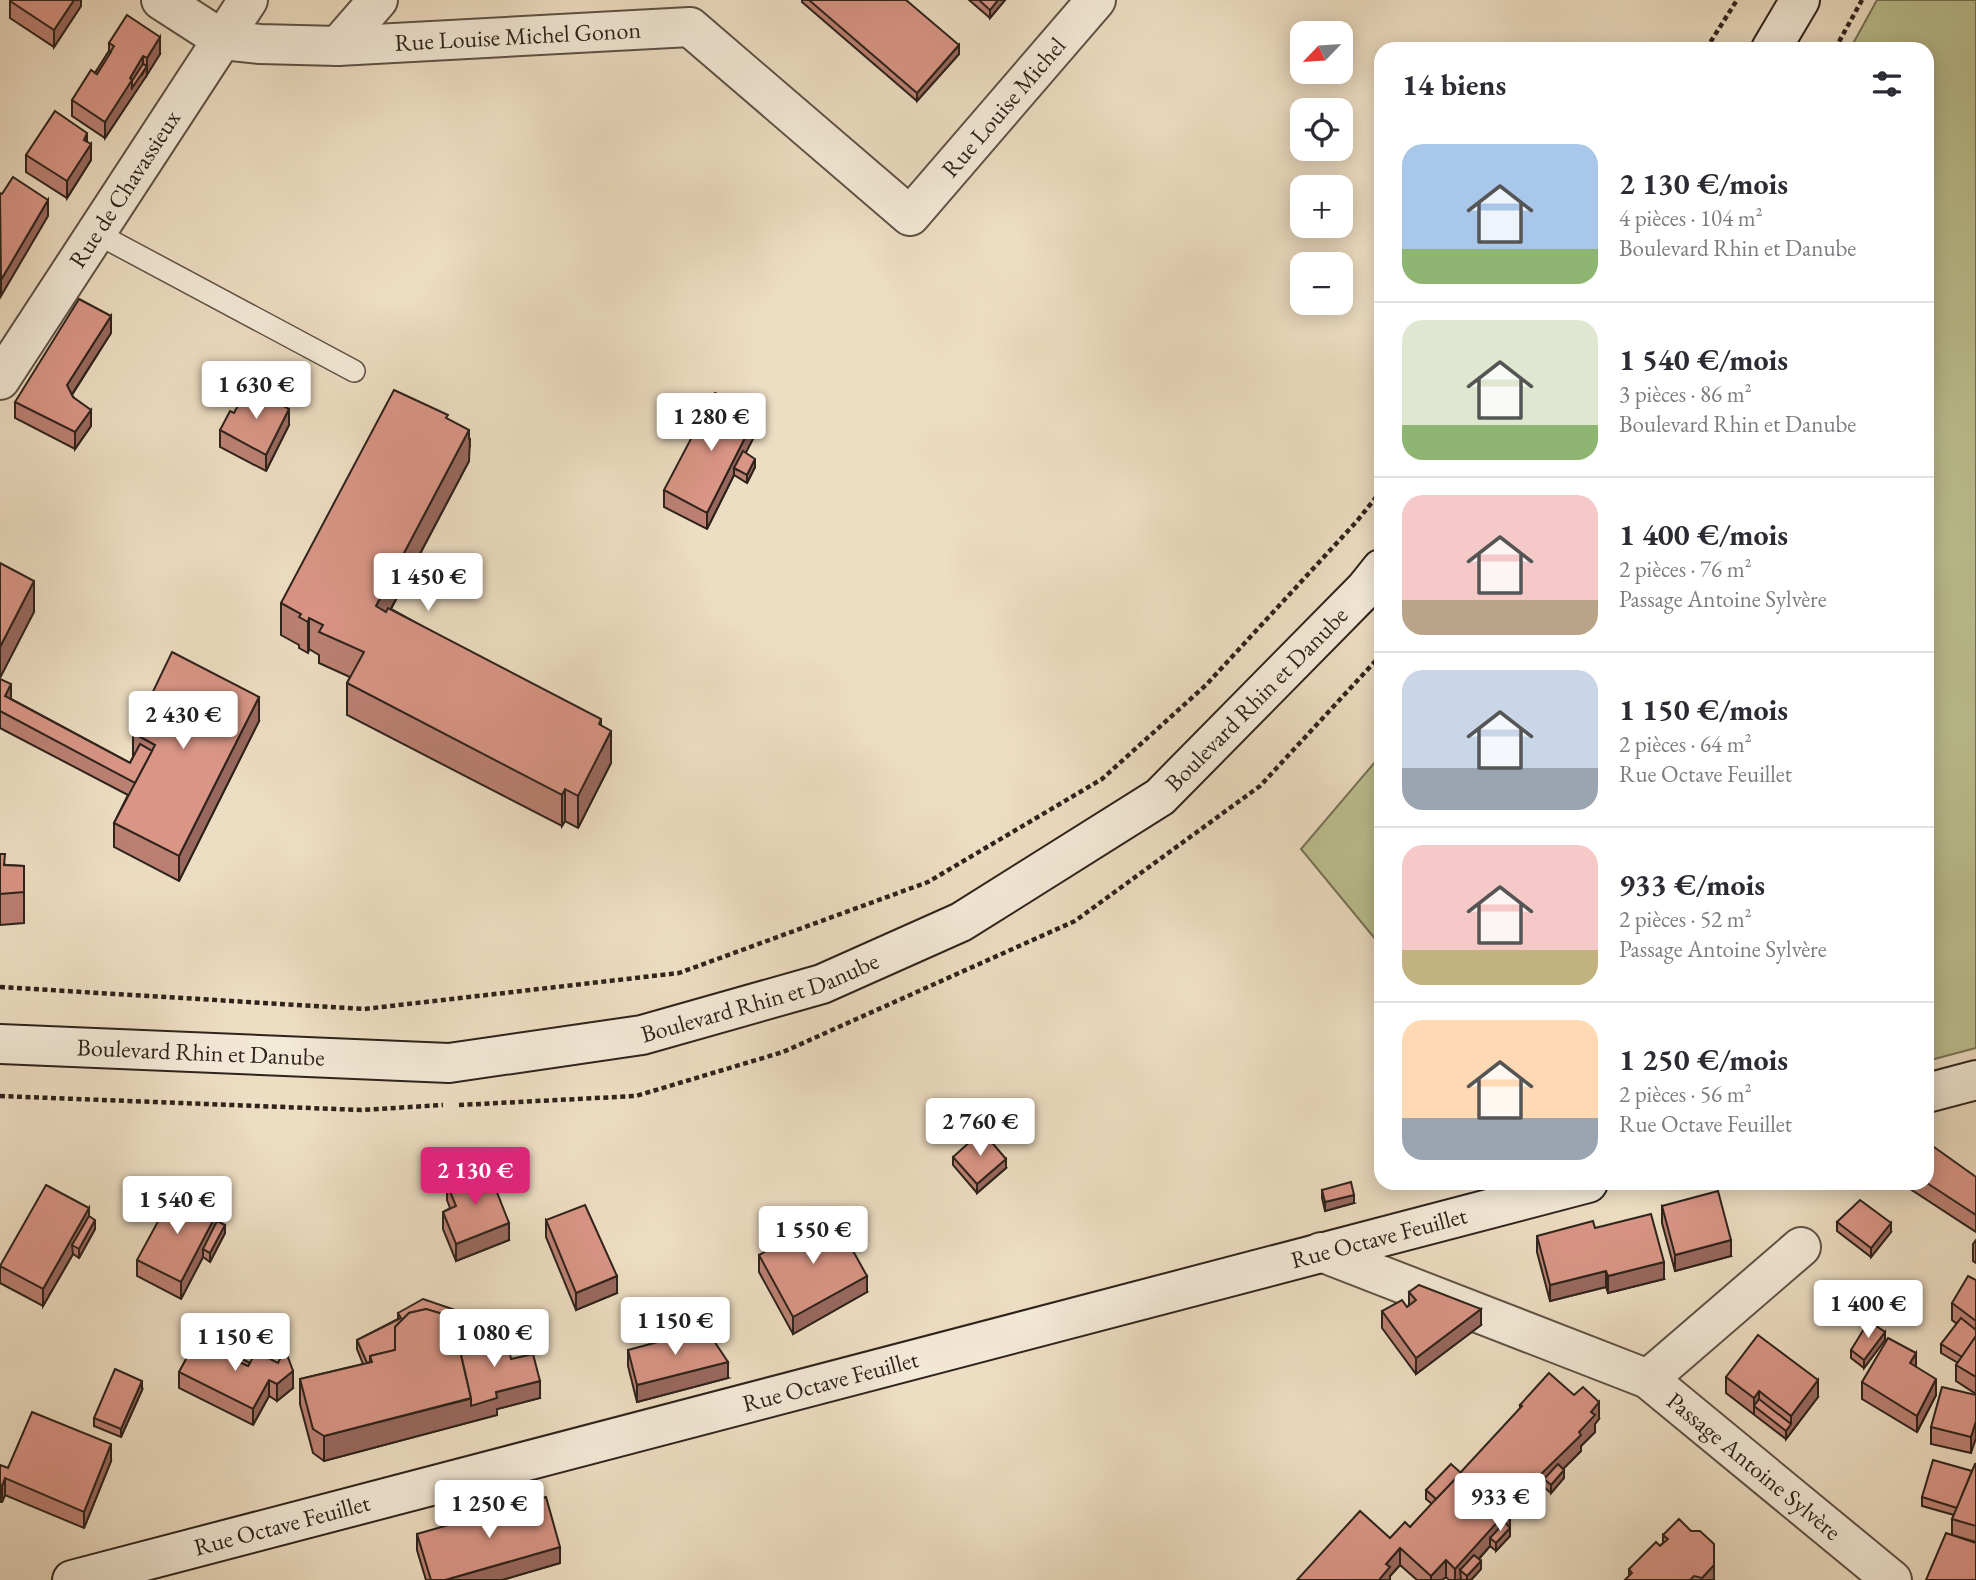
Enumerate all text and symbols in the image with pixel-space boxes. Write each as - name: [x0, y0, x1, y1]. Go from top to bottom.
- street label: Rue Louise Michel Gonon: [394, 14, 642, 58]
- north arrow: [1290, 21, 1353, 84]
- map controls: [1290, 21, 1353, 315]
- street label: Rue Louise Michel: [934, 30, 1072, 183]
- text: 14 biens: [1402, 65, 1506, 104]
- icon: filters: [1868, 65, 1906, 103]
- button: locate: [1290, 98, 1353, 161]
- street label: Rue de Chavassieux: [61, 103, 187, 274]
- text: 2 130 €/mois: [1619, 164, 1788, 203]
- icon: home: [1458, 172, 1542, 256]
- button: +: [1290, 175, 1353, 238]
- text: 4 pièces · 104 m²: [1619, 203, 1763, 233]
- text: Boulevard Rhin et Danube: [1619, 233, 1856, 263]
- button: −: [1290, 252, 1353, 315]
- text: 1 540 €/mois: [1619, 340, 1788, 379]
- icon: home: [1458, 348, 1542, 432]
- pin: 1 630 €: [191, 362, 321, 421]
- text: 1 630 €: [218, 369, 294, 399]
- text: 3 pièces · 86 m²: [1619, 379, 1752, 409]
- pin: 1 280 €: [646, 393, 776, 453]
- text: 1 280 €: [673, 401, 749, 431]
- text: Boulevard Rhin et Danube: [1619, 409, 1856, 439]
- text: 1 400 €/mois: [1619, 515, 1788, 554]
- icon: home: [1458, 523, 1542, 607]
- pin: 1 450 €: [363, 554, 493, 613]
- text: 2 pièces · 76 m²: [1619, 554, 1752, 584]
- text: 1 450 €: [390, 561, 466, 591]
- text: Passage Antoine Sylvère: [1619, 584, 1827, 614]
- street label: Boulevard Rhin et Danube: [1158, 600, 1354, 798]
- text: 1 150 €/mois: [1619, 690, 1788, 729]
- pin: 2 430 €: [118, 692, 248, 751]
- icon: home: [1458, 698, 1542, 782]
- text: 2 430 €: [145, 699, 221, 729]
- text: 2 pièces · 64 m²: [1619, 729, 1752, 759]
- text: Rue Octave Feuillet: [1619, 759, 1792, 789]
- text: 933 €/mois: [1619, 865, 1765, 904]
- icon: home: [1458, 873, 1542, 957]
- text: 2 pièces · 52 m²: [1619, 904, 1752, 934]
- text: Passage Antoine Sylvère: [1619, 934, 1827, 964]
- street label: Boulevard Rhin et Danube: [637, 945, 883, 1050]
- street label: Boulevard Rhin et Danube: [76, 1031, 325, 1073]
- text: 1 250 €/mois: [1619, 1040, 1788, 1079]
- icon: home: [1458, 1048, 1542, 1132]
- text: 2 pièces · 56 m²: [1619, 1079, 1752, 1109]
- pin: 2 760 €: [915, 1098, 1045, 1158]
- text: 2 760 €: [942, 1106, 1018, 1136]
- text: Rue Octave Feuillet: [1619, 1109, 1792, 1139]
- pin: 2 130 €: [410, 1148, 540, 1207]
- text: 2 130 €: [437, 1155, 513, 1185]
- pin: 1 540 €: [112, 1176, 242, 1236]
- text: 1 540 €: [139, 1184, 215, 1214]
- street label: Rue Octave Feuillet: [1287, 1199, 1471, 1275]
- pin: 1 550 €: [748, 1206, 878, 1266]
- text: 1 550 €: [775, 1214, 851, 1244]
- pin: 1 400 €: [1803, 1280, 1933, 1340]
- text: 1 400 €: [1830, 1288, 1906, 1318]
- pin: 1 150 €: [610, 1298, 740, 1357]
- text: 1 150 €: [637, 1305, 713, 1335]
- pin: 1 080 €: [429, 1310, 559, 1369]
- pin: 1 150 €: [170, 1314, 300, 1373]
- text: 1 080 €: [456, 1317, 532, 1347]
- text: 1 150 €: [197, 1321, 273, 1351]
- street label: Rue Octave Feuillet: [739, 1343, 922, 1419]
- street label: Passage Antoine Sylvère: [1661, 1385, 1848, 1547]
- pin: 933 €: [1451, 1474, 1549, 1533]
- pin: 1 250 €: [424, 1480, 554, 1540]
- text: 933 €: [1471, 1481, 1529, 1511]
- street label: Rue Octave Feuillet: [190, 1487, 374, 1562]
- text: 1 250 €: [451, 1488, 527, 1518]

